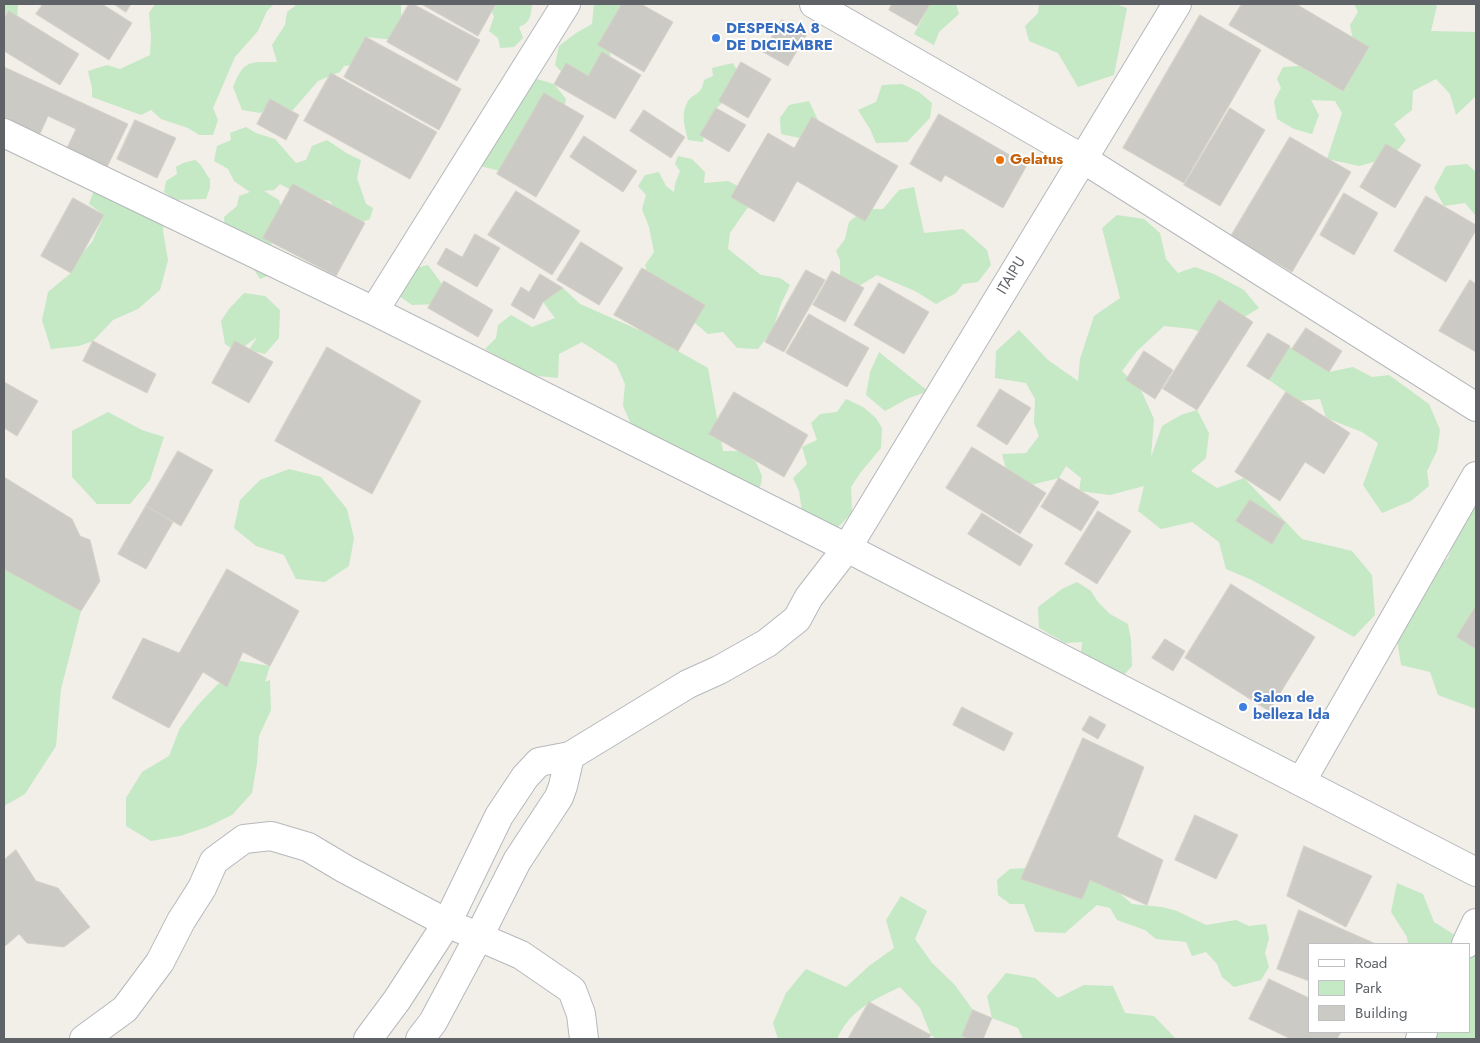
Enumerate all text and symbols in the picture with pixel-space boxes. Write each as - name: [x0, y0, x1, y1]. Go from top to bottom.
- place label: DESPENSA 8 DE DICIEMBRE: [726, 20, 833, 55]
- marker: DESPENSA 8 DE DICIEMBRE: [710, 32, 722, 44]
- place label: Gelatus: [1010, 151, 1063, 169]
- marker: Gelatus: [994, 154, 1006, 166]
- street label: ITAIPU: [994, 254, 1030, 298]
- place label: Salon de belleza Ida: [1253, 689, 1330, 724]
- marker: Salon de belleza Ida: [1237, 701, 1249, 713]
- legend: [1308, 943, 1470, 1033]
- text: Road: [1355, 952, 1387, 974]
- text: Park: [1355, 977, 1382, 999]
- text: Building: [1355, 1002, 1407, 1024]

